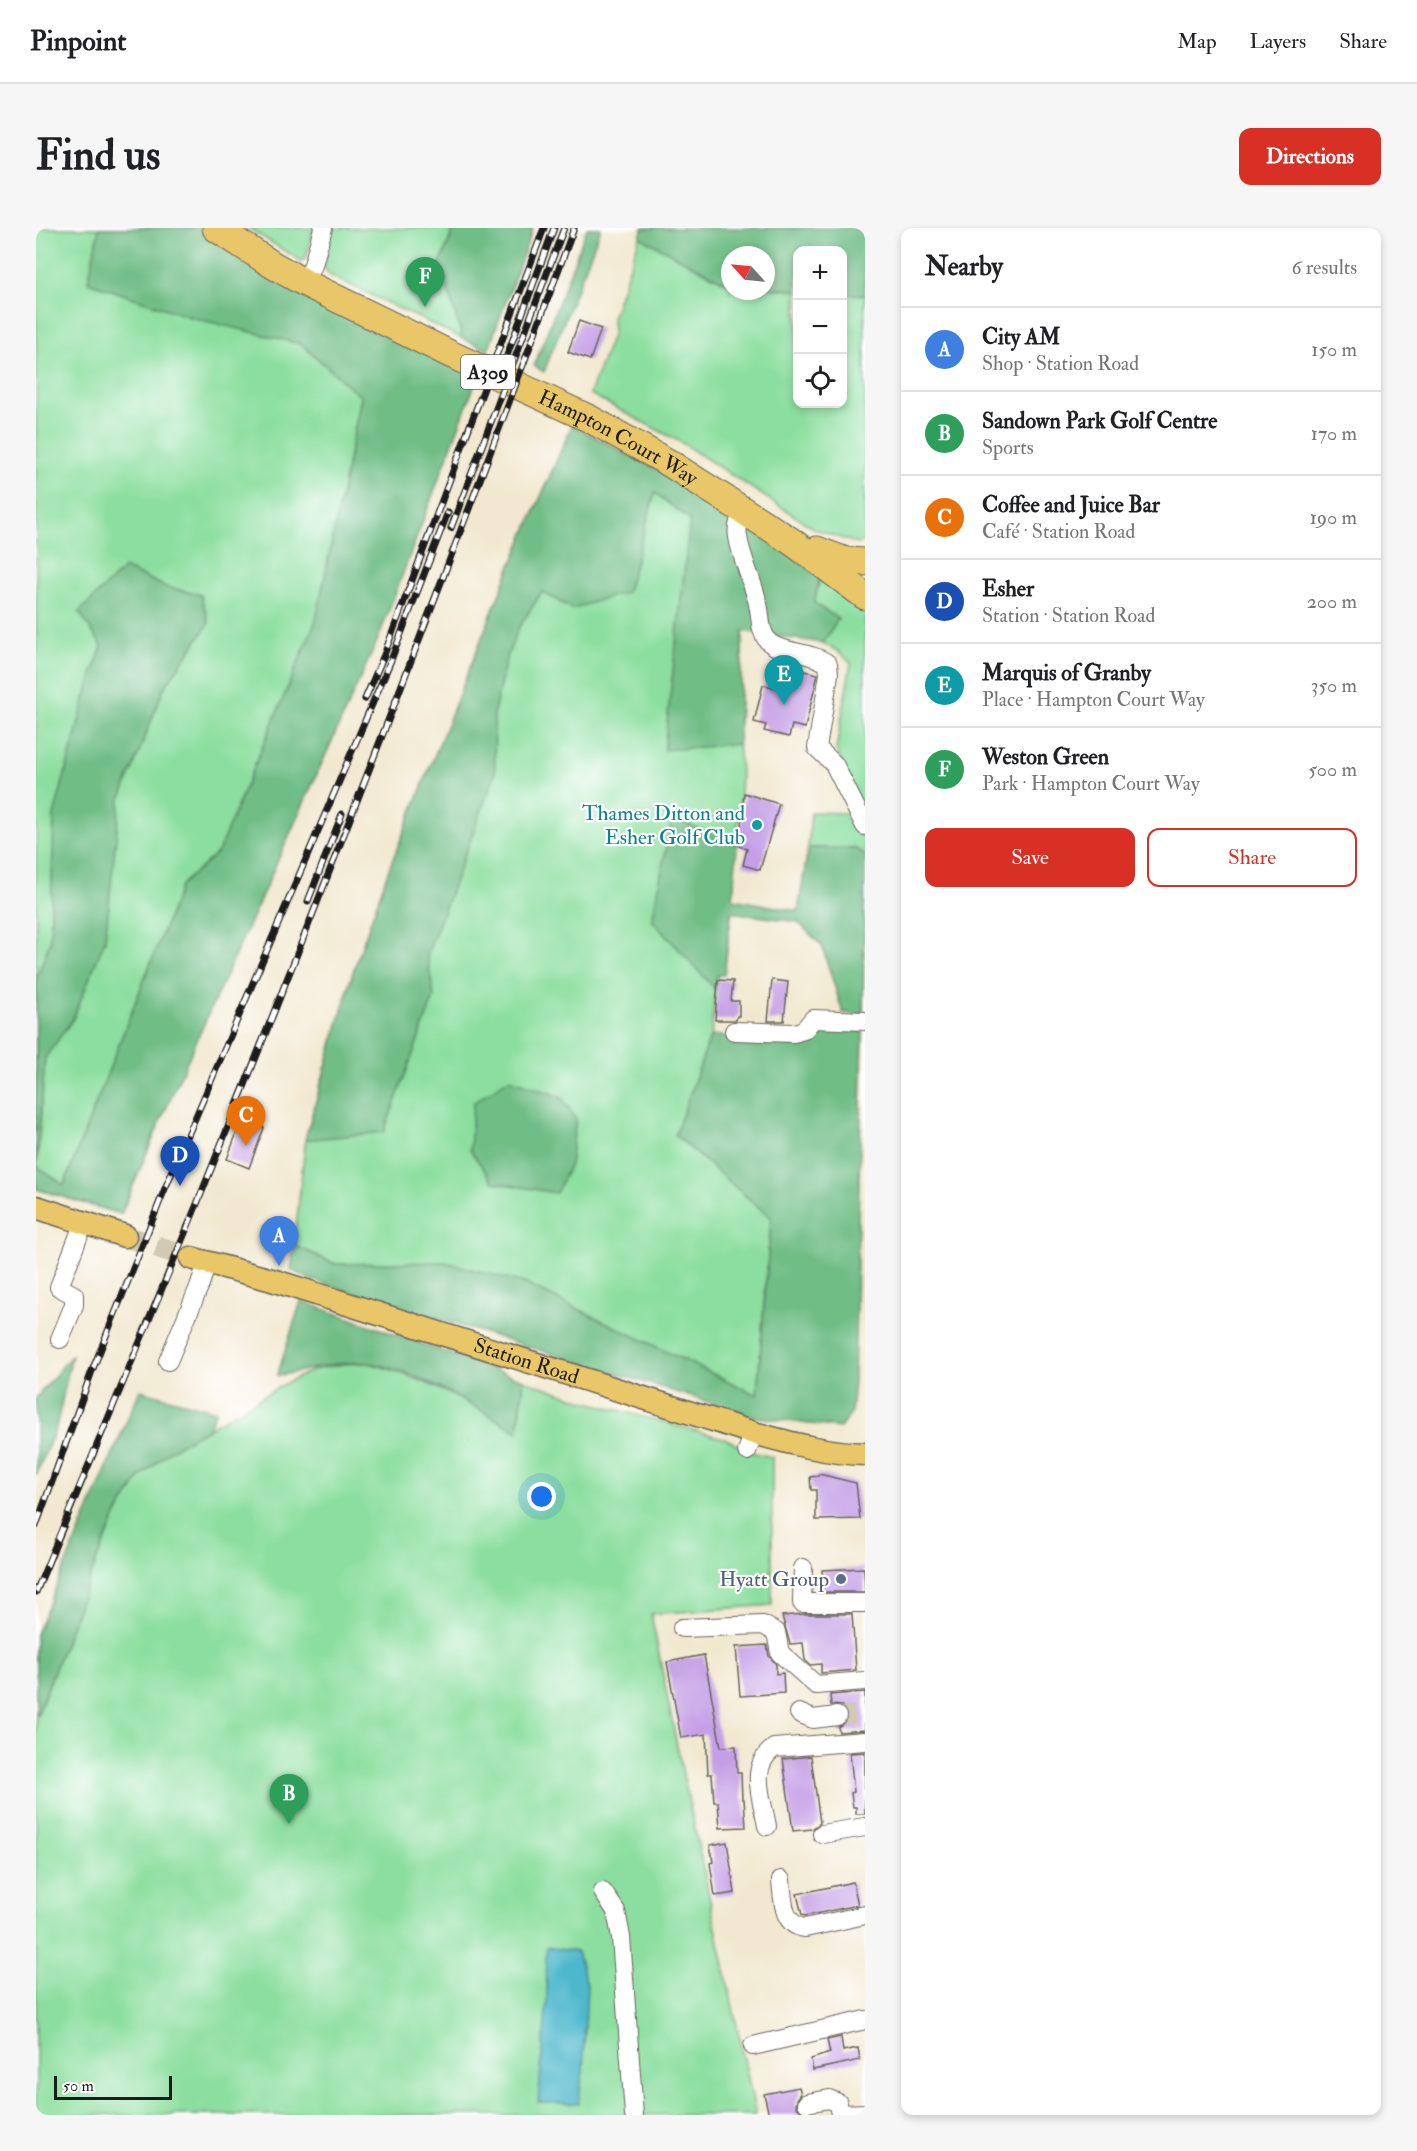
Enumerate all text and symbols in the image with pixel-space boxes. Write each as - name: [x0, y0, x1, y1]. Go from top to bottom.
- text: Pinpoint: [30, 24, 126, 59]
- text: Map: [1177, 28, 1217, 55]
- text: Layers: [1250, 28, 1306, 55]
- text: Share: [1339, 28, 1387, 55]
- button: Directions: [1239, 128, 1381, 185]
- text: Find us: [36, 130, 160, 182]
- north arrow: [721, 246, 775, 300]
- map controls: [793, 246, 847, 408]
- button: +: [793, 246, 847, 300]
- text: Nearby: [925, 251, 1003, 283]
- text: 6 results: [1291, 255, 1357, 280]
- pin: F: [406, 257, 444, 307]
- button: −: [793, 300, 847, 354]
- text: City AM: [982, 323, 1060, 351]
- text: A: [938, 337, 951, 362]
- text: 150 m: [1311, 337, 1357, 362]
- text: Shop · Station Road: [982, 351, 1139, 376]
- button: locate: [793, 354, 847, 408]
- road number: A309: [461, 355, 515, 389]
- street label: Hampton Court Way: [534, 384, 704, 492]
- text: Sandown Park Golf Centre: [982, 407, 1217, 435]
- text: B: [938, 421, 951, 446]
- text: 170 m: [1311, 421, 1357, 446]
- text: Sports: [982, 435, 1034, 460]
- text: Coffee and Juice Bar: [982, 491, 1160, 519]
- text: C: [937, 505, 952, 530]
- text: 190 m: [1310, 505, 1357, 530]
- text: Café · Station Road: [982, 519, 1135, 544]
- text: Esher: [982, 575, 1034, 603]
- text: D: [936, 589, 953, 614]
- text: 200 m: [1307, 589, 1357, 614]
- text: Station · Station Road: [982, 603, 1155, 628]
- pin: E: [764, 656, 804, 705]
- text: Marquis of Granby: [982, 659, 1151, 687]
- text: E: [937, 673, 952, 698]
- text: 350 m: [1311, 673, 1357, 698]
- text: Place · Hampton Court Way: [982, 687, 1205, 712]
- text: Weston Green: [982, 743, 1109, 771]
- text: F: [938, 757, 951, 782]
- text: 500 m: [1308, 757, 1357, 782]
- text: Park · Hampton Court Way: [982, 771, 1200, 796]
- place label: Thames Ditton and Esher Golf Club: [582, 800, 746, 851]
- marker: Thames Ditton and Esher Golf Club: [750, 818, 764, 832]
- button: Save: [925, 828, 1135, 887]
- button: Share: [1147, 828, 1357, 887]
- pin: C: [226, 1096, 266, 1146]
- pin: D: [160, 1136, 200, 1186]
- pin: A: [260, 1216, 298, 1266]
- street label: Station Road: [471, 1331, 583, 1390]
- your location: [527, 1482, 556, 1511]
- place label: Hyatt Group: [719, 1566, 829, 1593]
- marker: Hyatt Group: [834, 1572, 848, 1586]
- pin: B: [270, 1774, 308, 1824]
- scale bar: [54, 2073, 172, 2100]
- text: 50 m: [63, 2076, 94, 2096]

